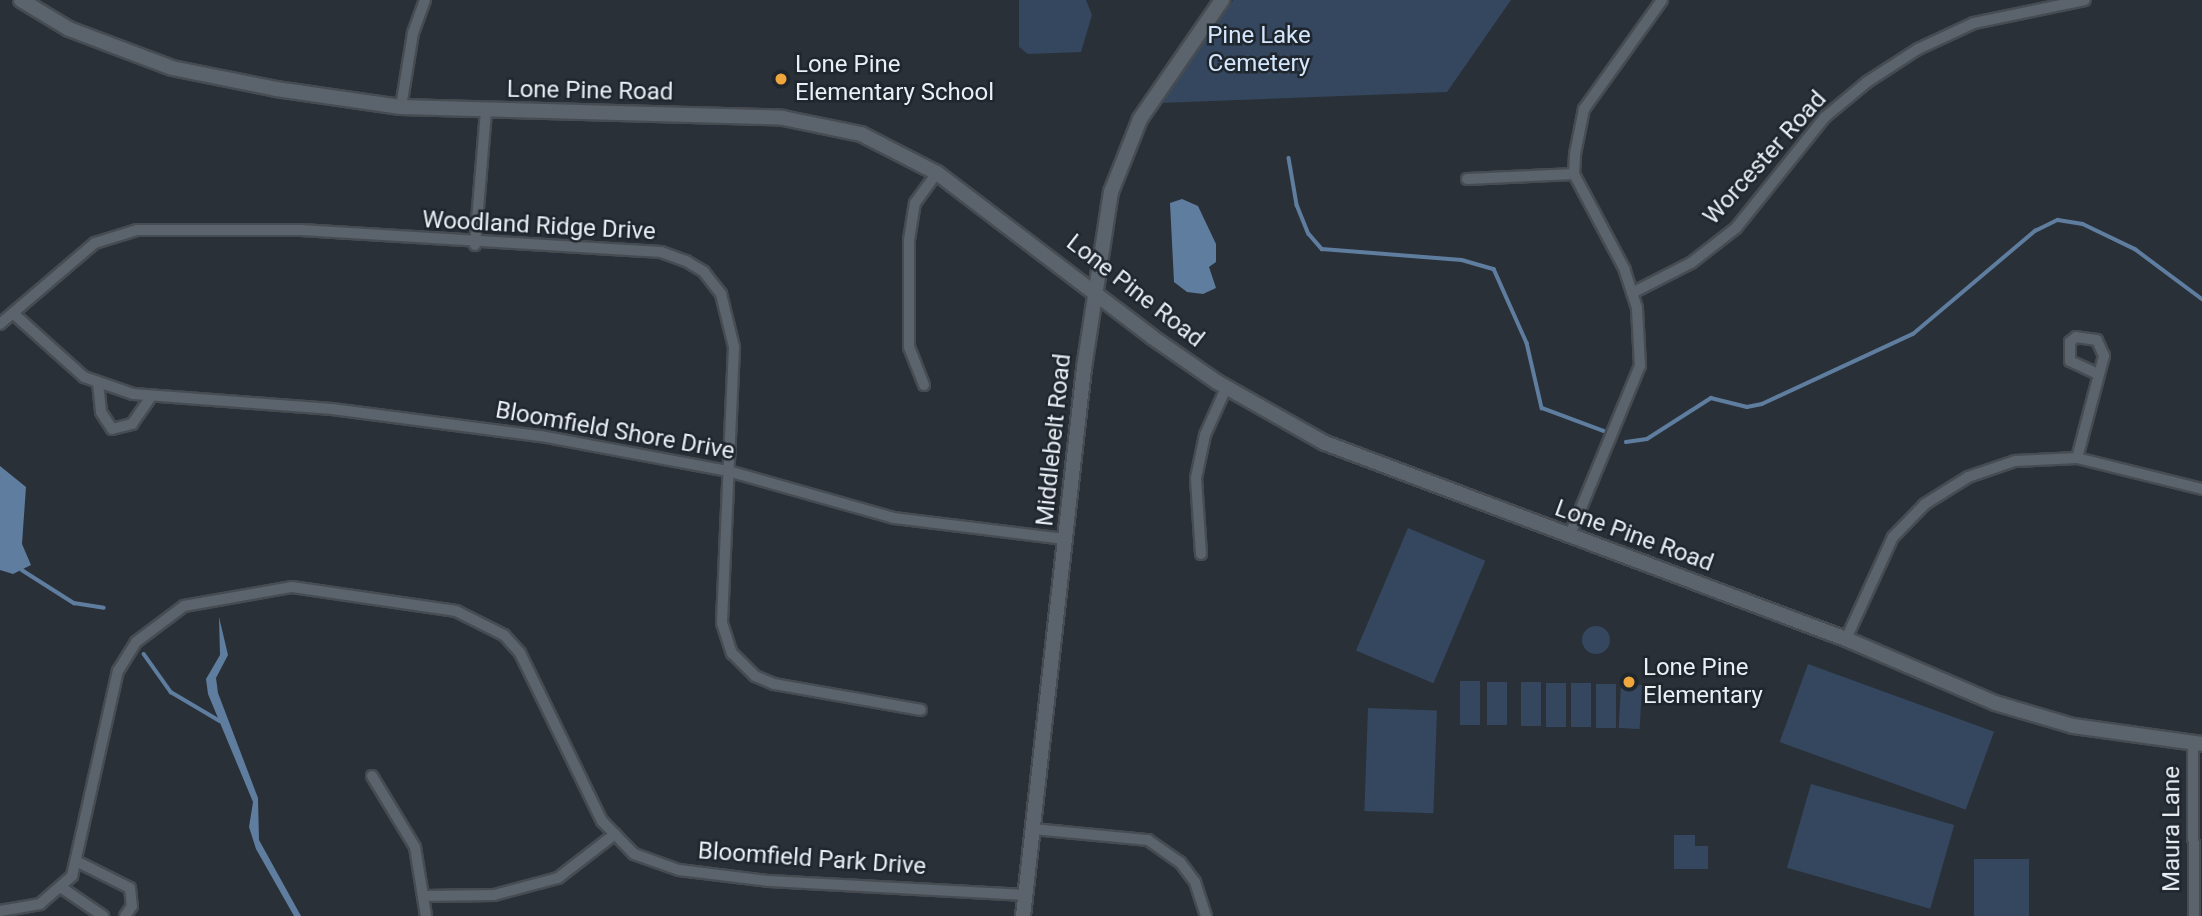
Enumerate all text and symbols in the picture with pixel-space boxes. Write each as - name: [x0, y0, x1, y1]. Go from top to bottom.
- park label: Pine Lake Cemetery: [1207, 22, 1311, 78]
- place label: Lone Pine Elementary School: [795, 51, 994, 107]
- marker: Lone Pine Elementary School: [773, 71, 789, 87]
- street label: Lone Pine Road: [506, 75, 674, 107]
- street label: Worcester Road: [1697, 85, 1833, 231]
- street label: Woodland Ridge Drive: [422, 206, 656, 246]
- street label: Lone Pine Road: [1061, 228, 1209, 354]
- street label: Middlebelt Road: [1031, 352, 1077, 528]
- street label: Bloomfield Shore Drive: [493, 396, 737, 466]
- street label: Lone Pine Road: [1551, 494, 1717, 578]
- place label: Lone Pine Elementary: [1643, 654, 1763, 710]
- marker: Lone Pine Elementary: [1621, 674, 1637, 690]
- street label: Maura Lane: [2158, 766, 2186, 892]
- street label: Bloomfield Park Drive: [697, 837, 927, 881]

